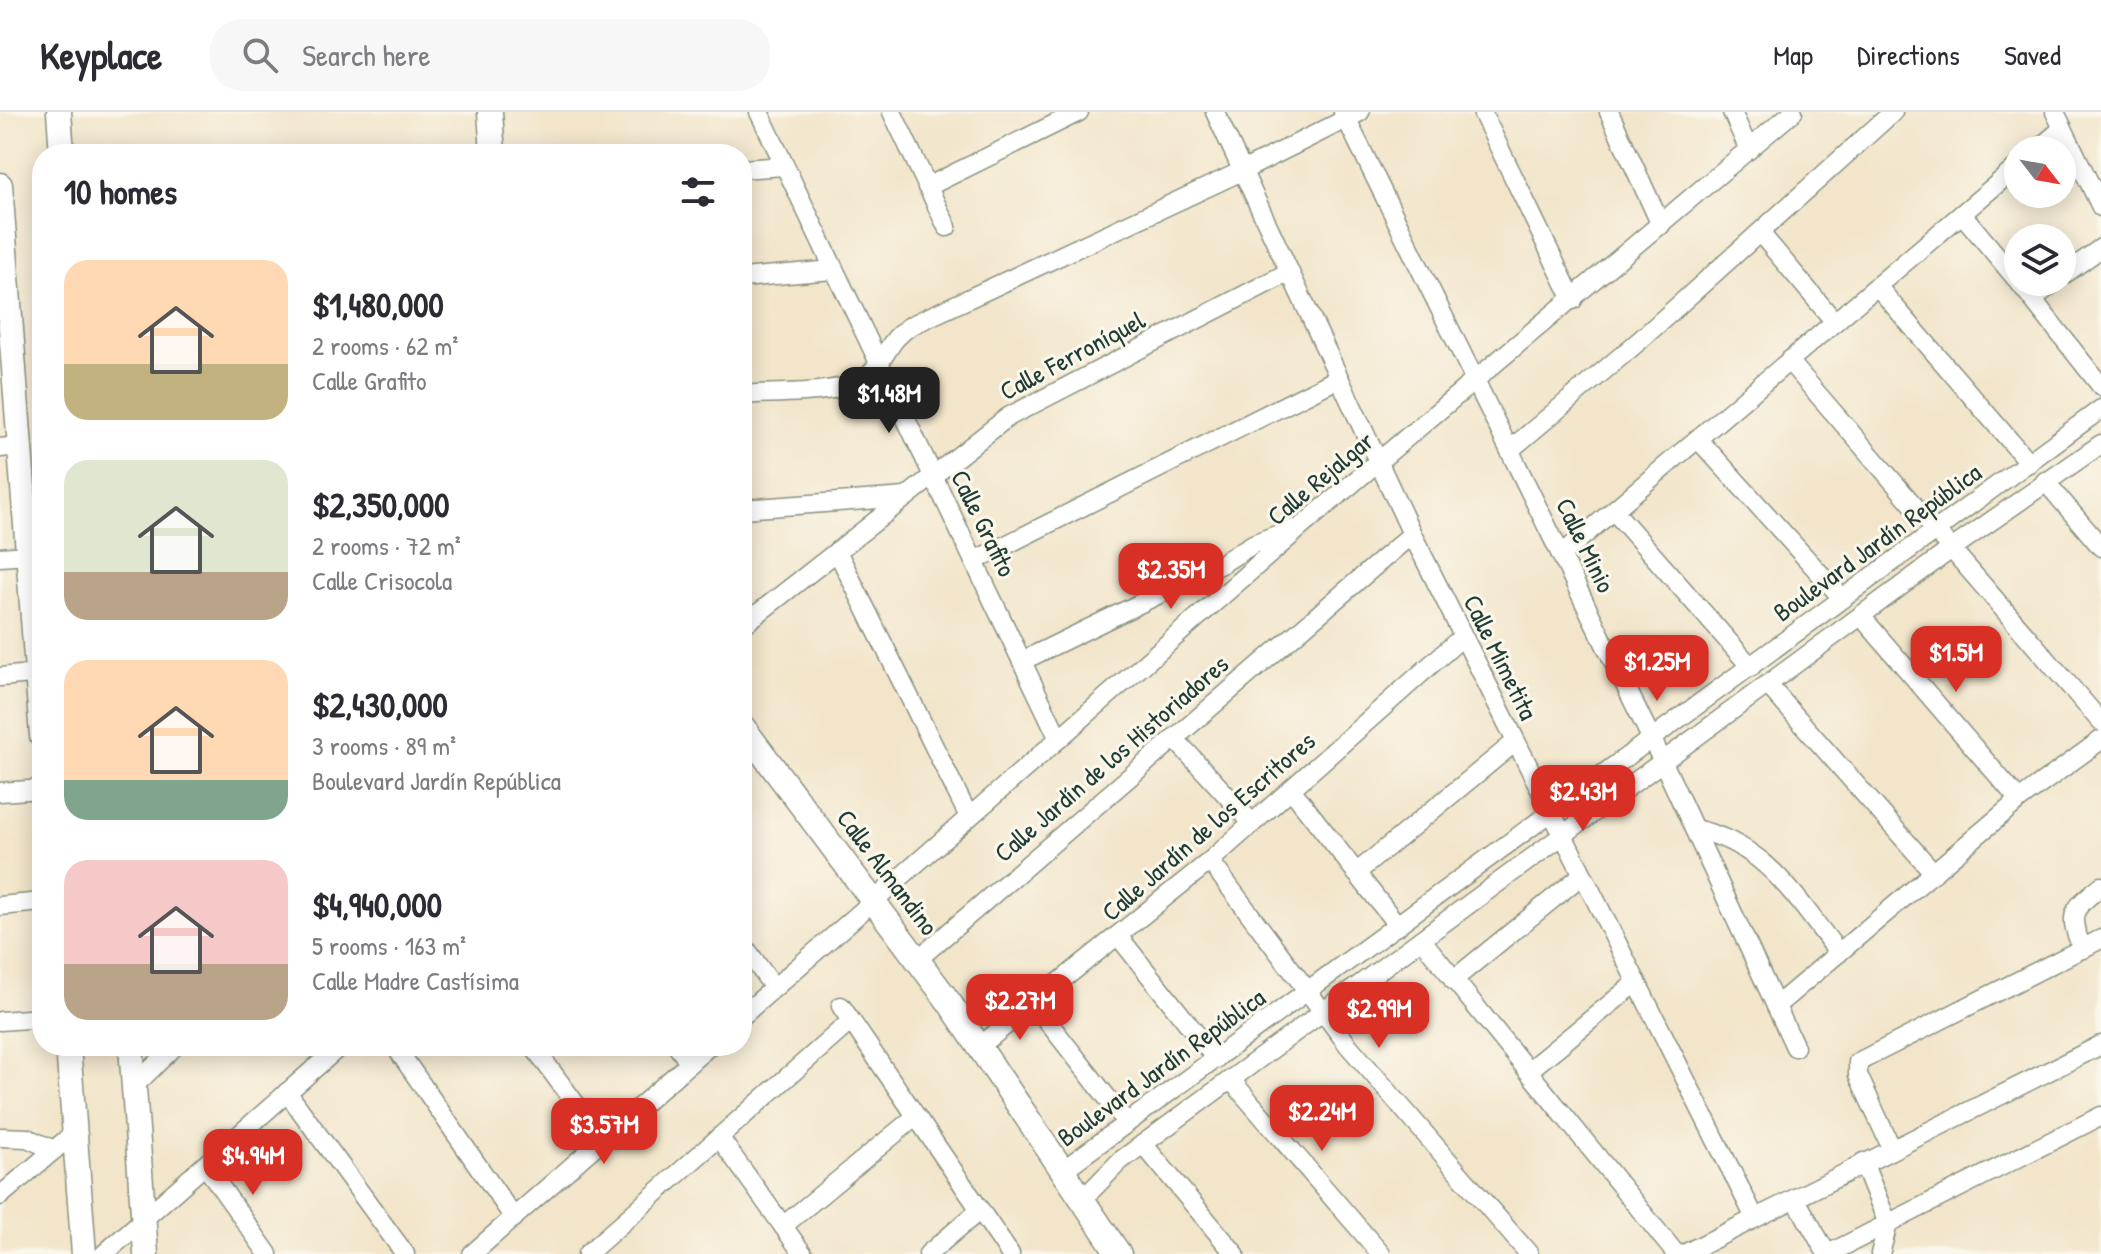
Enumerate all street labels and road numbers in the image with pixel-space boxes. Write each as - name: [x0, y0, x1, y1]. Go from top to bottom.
- street label: Calle Ferroníquel: [993, 302, 1151, 408]
- street label: Calle Rejalgar: [1259, 423, 1381, 533]
- street label: Boulevard Jardín República: [1766, 455, 1988, 629]
- street label: Calle Grafito: [943, 464, 1025, 582]
- street label: Calle Minio: [1548, 492, 1624, 598]
- street label: Calle Mimetita: [1456, 589, 1546, 725]
- street label: Calle Jardín de los Historiadores: [986, 646, 1236, 870]
- street label: Calle Jardín de los Escritores: [1094, 723, 1322, 929]
- street label: Calle Almandino: [829, 802, 947, 942]
- street label: Boulevard Jardín República: [1050, 980, 1272, 1154]

